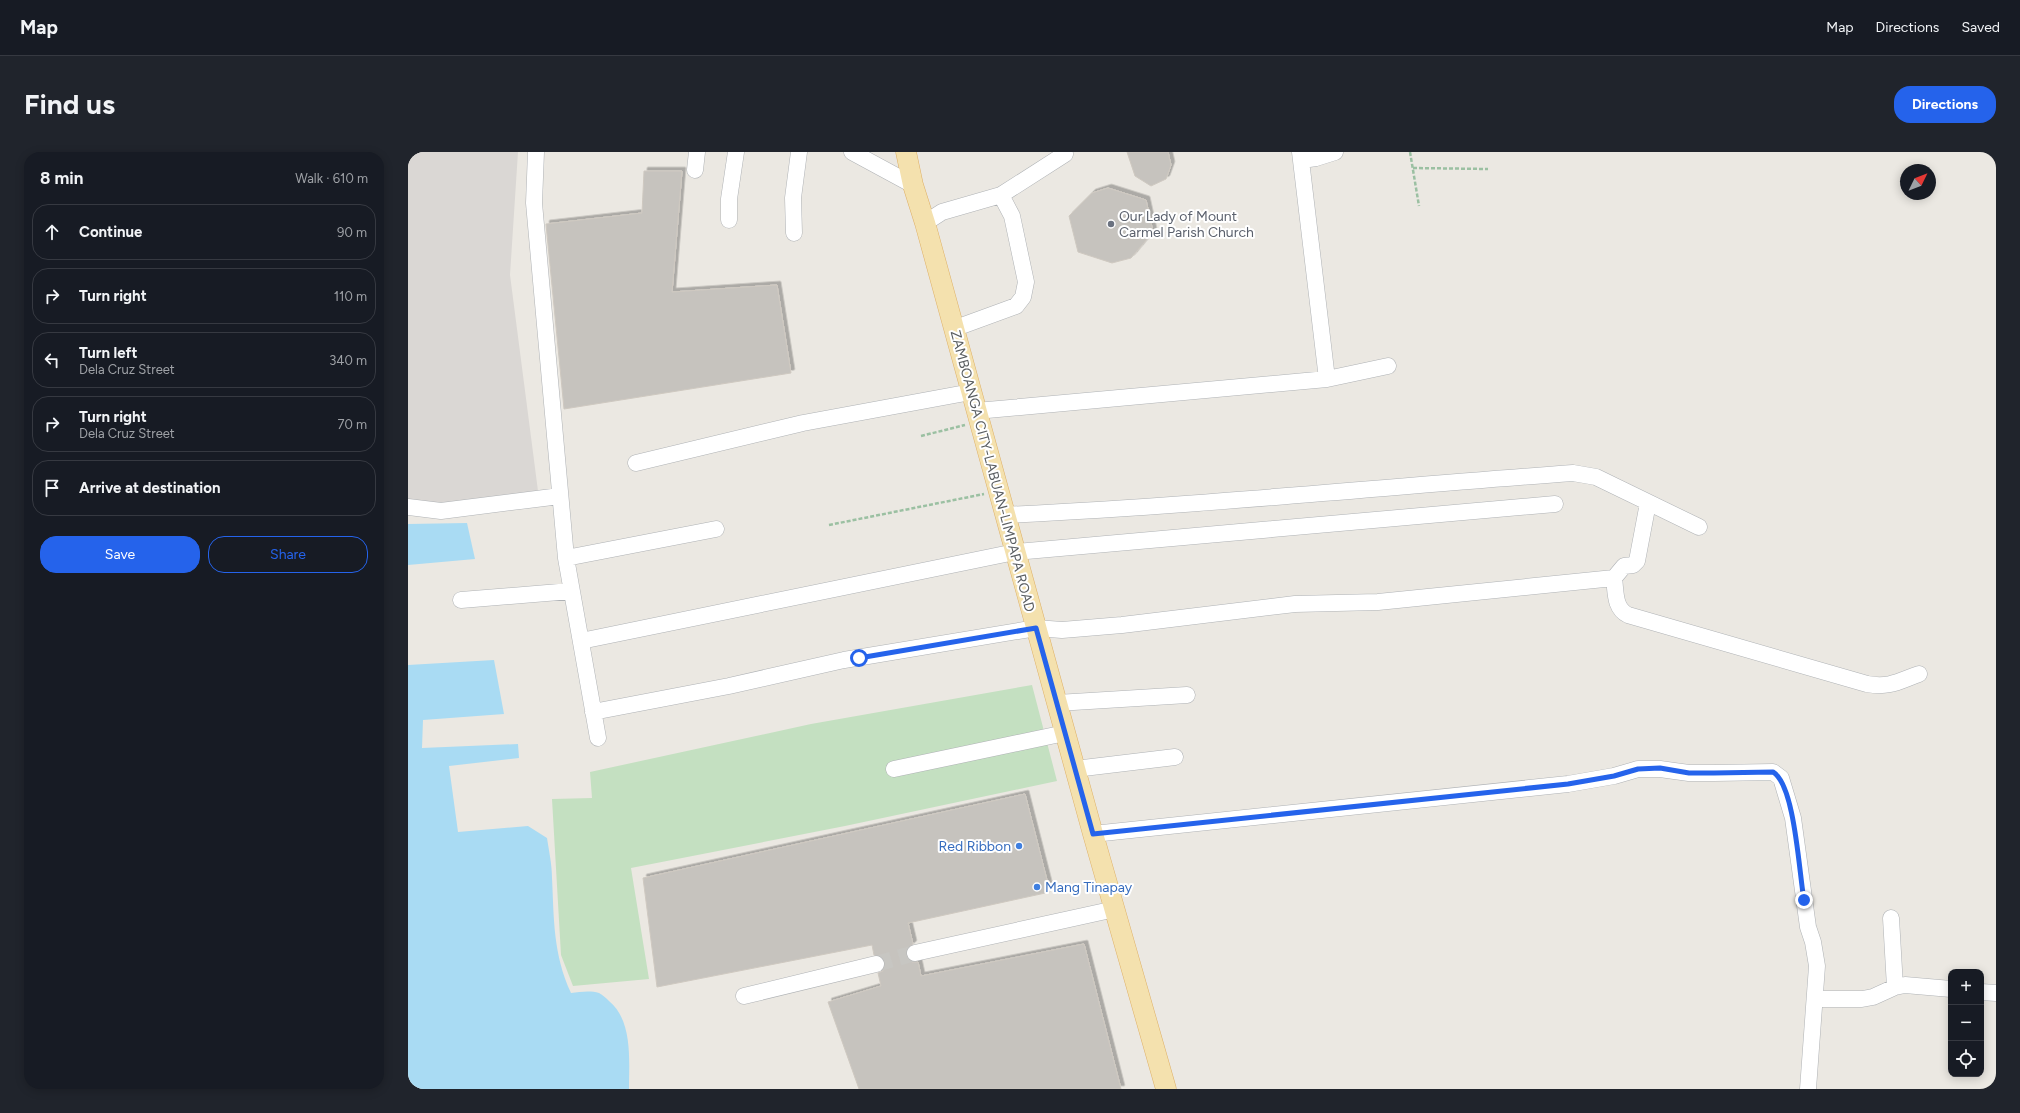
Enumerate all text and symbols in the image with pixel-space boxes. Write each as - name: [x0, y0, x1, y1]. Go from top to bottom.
- text: Map: [20, 16, 58, 39]
- text: Map: [1826, 19, 1854, 36]
- text: Directions: [1876, 19, 1939, 36]
- text: Saved: [1961, 19, 2000, 36]
- button: Directions: [1894, 86, 1996, 123]
- text: Find us: [24, 87, 115, 121]
- north arrow: [1900, 164, 1936, 200]
- text: 8 min: [40, 168, 83, 188]
- text: Walk · 610 m: [295, 171, 368, 186]
- place label: Our Lady of Mount Carmel Parish Church: [1119, 208, 1254, 241]
- marker: Our Lady of Mount Carmel Parish Church: [1106, 219, 1116, 229]
- icon: ahead: [41, 221, 63, 243]
- text: Continue: [79, 223, 142, 241]
- text: 90 m: [337, 225, 367, 240]
- icon: right: [41, 285, 63, 307]
- text: Turn right: [79, 287, 147, 305]
- text: 110 m: [334, 289, 367, 304]
- street label: ZAMBOANGA CITY-LABUAN-LIMPAPA ROAD: [947, 328, 1038, 614]
- text: Turn left: [79, 344, 137, 362]
- icon: left: [41, 349, 63, 371]
- text: 340 m: [329, 353, 367, 368]
- text: Dela Cruz Street: [79, 362, 175, 377]
- text: Turn right: [79, 408, 147, 426]
- icon: right: [41, 413, 63, 435]
- text: 70 m: [337, 417, 367, 432]
- text: Dela Cruz Street: [79, 426, 175, 441]
- icon: arrive: [41, 477, 63, 499]
- text: Arrive at destination: [79, 479, 220, 497]
- button: Save: [40, 536, 200, 573]
- button: Share: [208, 536, 368, 573]
- route start: [850, 649, 868, 667]
- place label: Red Ribbon: [939, 838, 1011, 855]
- marker: Red Ribbon: [1014, 841, 1024, 851]
- place label: Mang Tinapay: [1045, 879, 1133, 896]
- marker: Mang Tinapay: [1032, 882, 1042, 892]
- route end: [1795, 891, 1813, 909]
- map controls: [1948, 969, 1984, 1077]
- button: +: [1948, 969, 1984, 1005]
- button: −: [1948, 1005, 1984, 1041]
- button: locate: [1948, 1041, 1984, 1077]

